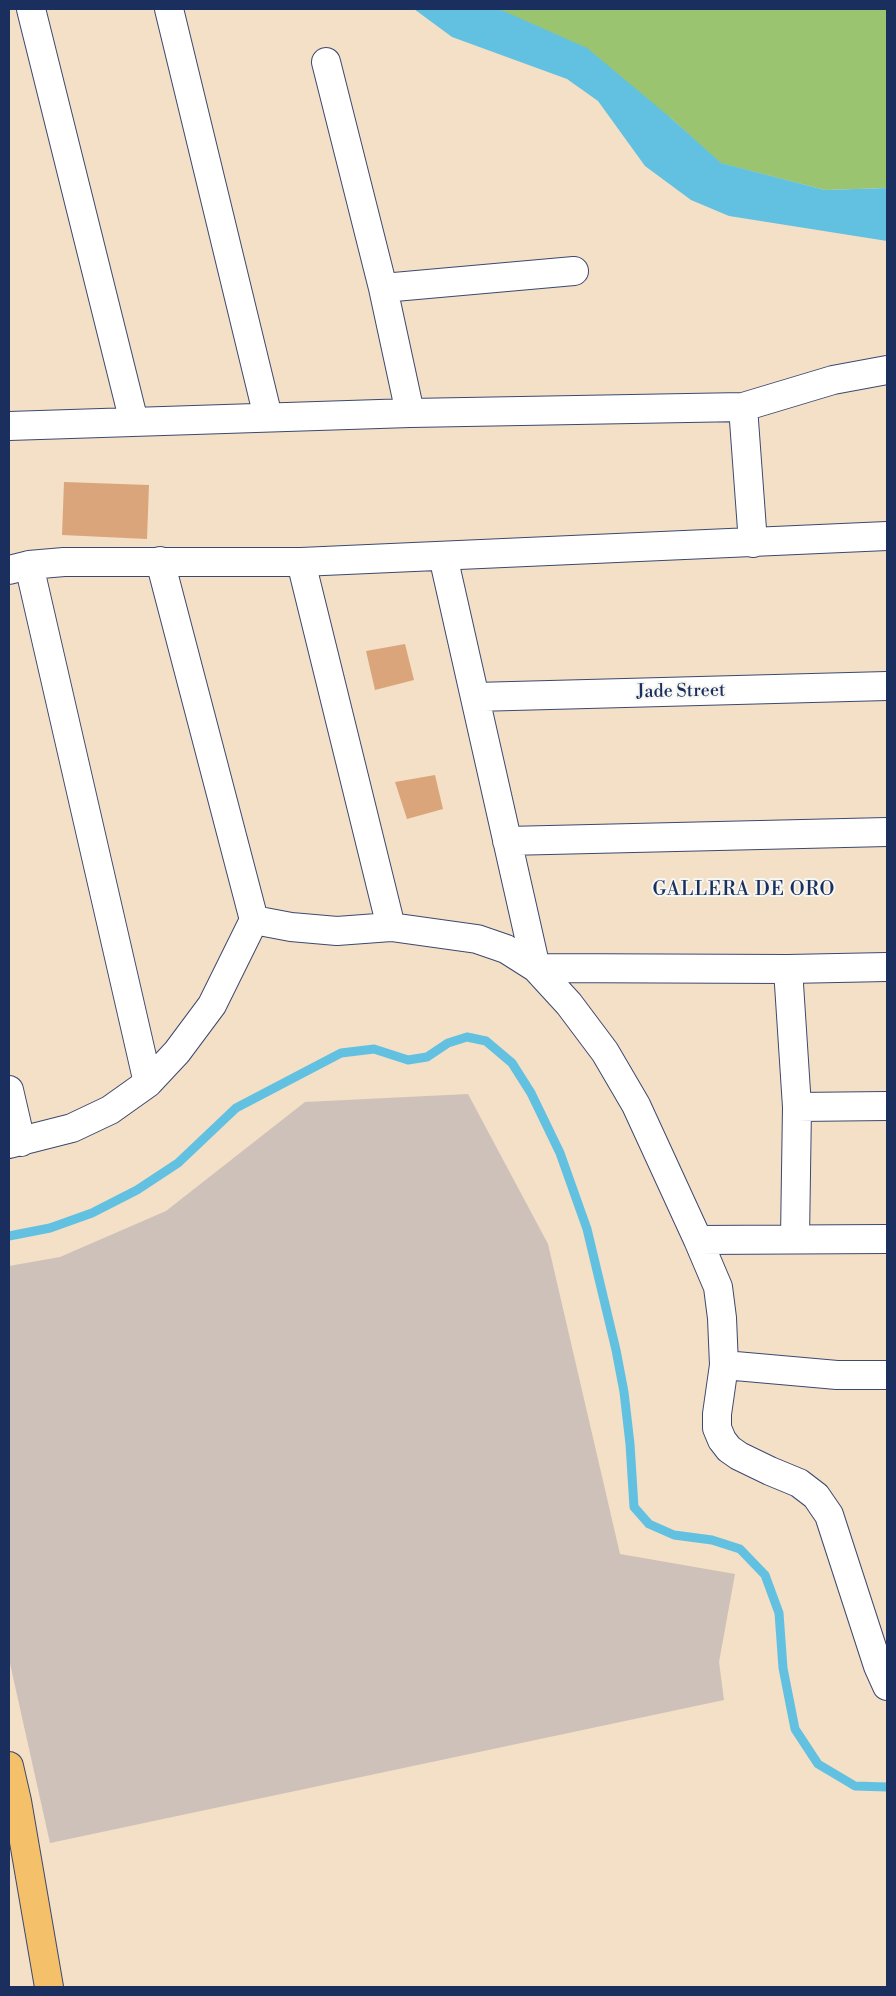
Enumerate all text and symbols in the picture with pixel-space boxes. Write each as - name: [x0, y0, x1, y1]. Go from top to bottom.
- street label: Jade Street: [636, 680, 726, 704]
- district label: GALLERA DE ORO: [651, 879, 837, 901]

